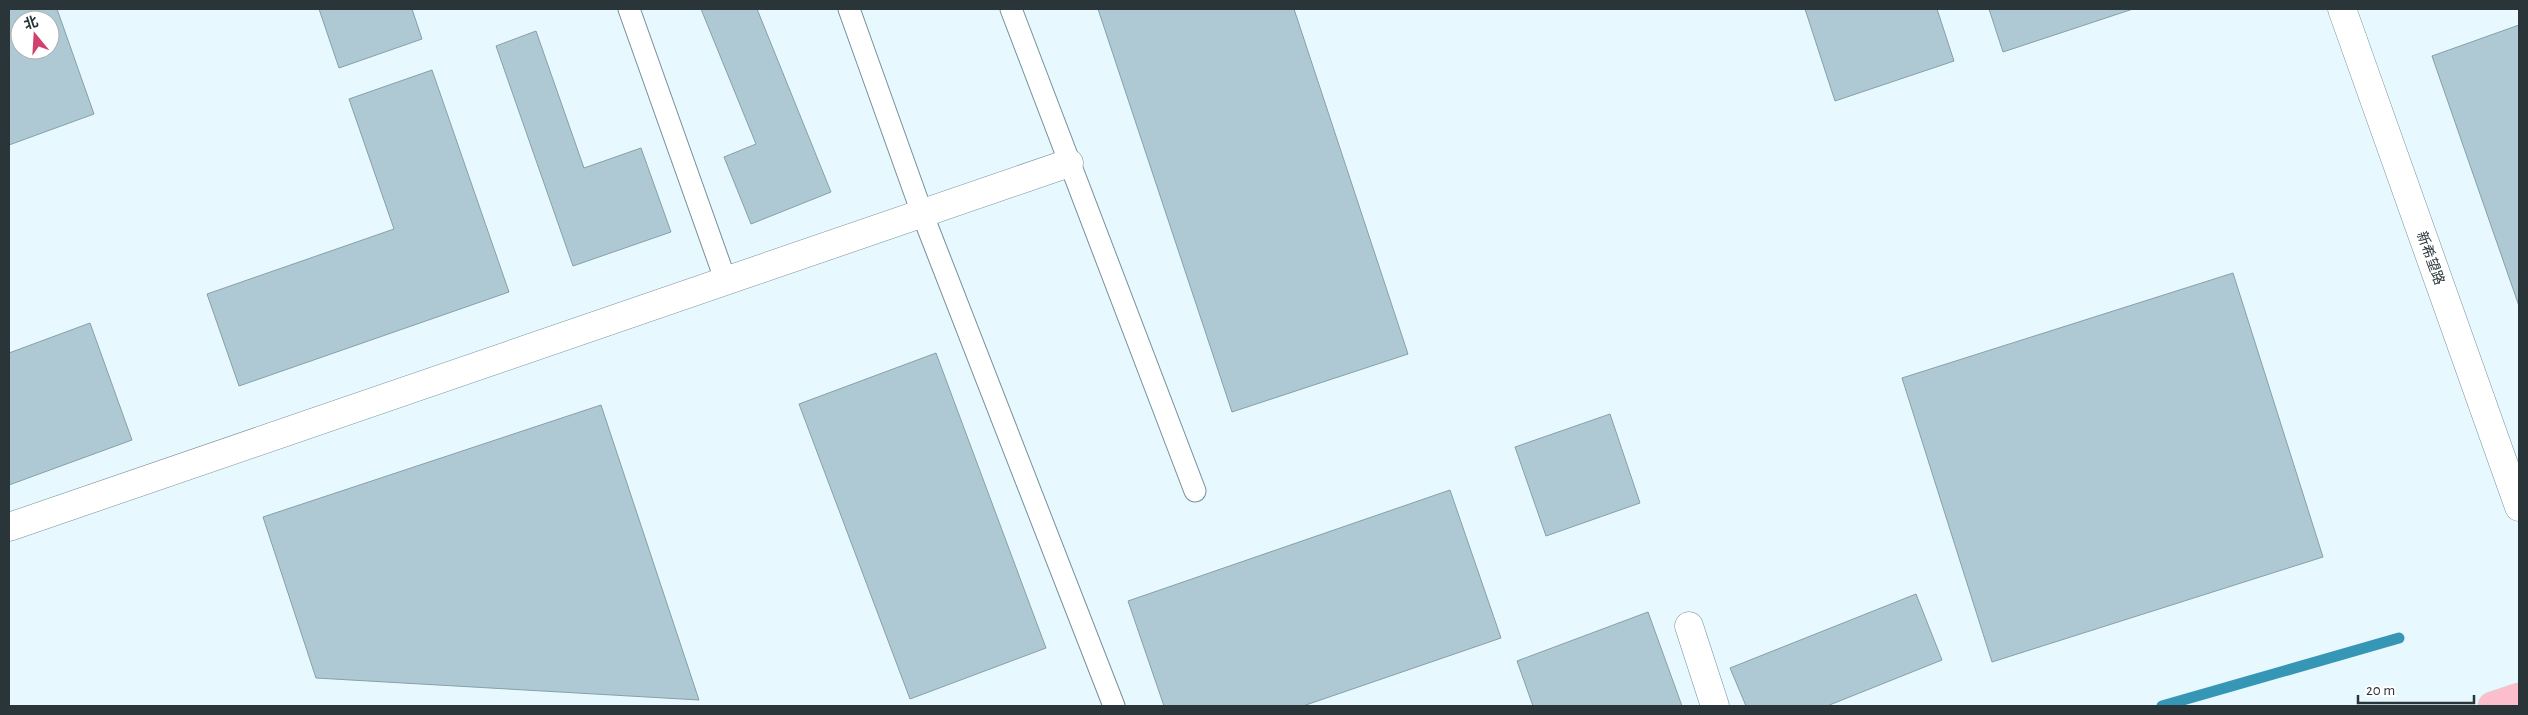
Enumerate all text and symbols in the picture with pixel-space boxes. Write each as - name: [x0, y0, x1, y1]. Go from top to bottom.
- north arrow: [10, 10, 60, 60]
- text: 北: [22, 14, 40, 32]
- street label: 新希望路: [2414, 229, 2447, 287]
- scale bar: [2358, 672, 2474, 704]
- text: 20 m: [2366, 683, 2395, 698]

